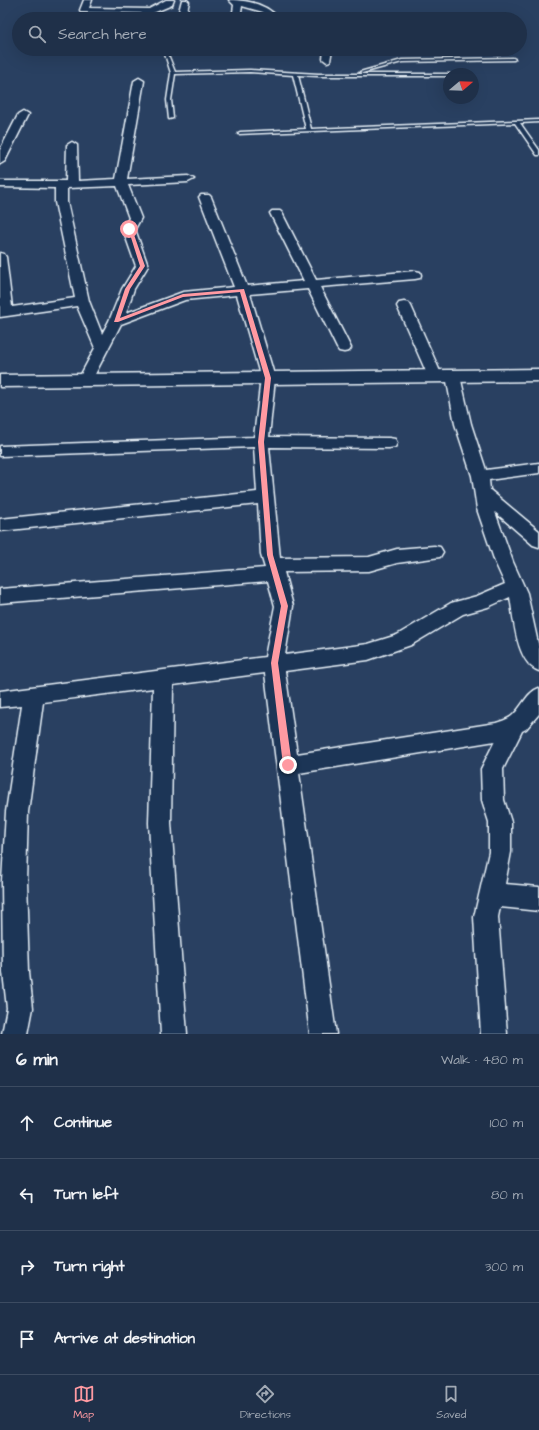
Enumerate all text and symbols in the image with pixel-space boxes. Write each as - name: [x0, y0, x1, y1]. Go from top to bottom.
- search box: [12, 12, 527, 56]
- icon: search: [26, 23, 48, 45]
- text: Search here: [58, 24, 147, 45]
- north arrow: [443, 68, 479, 104]
- route start: [120, 220, 138, 238]
- route end: [279, 756, 297, 774]
- text: 6 min: [16, 1048, 58, 1072]
- text: Walk · 480 m: [441, 1051, 523, 1069]
- icon: ahead: [16, 1112, 38, 1134]
- text: Continue: [54, 1112, 112, 1133]
- text: 100 m: [490, 1114, 523, 1132]
- icon: left: [16, 1184, 38, 1206]
- text: Turn left: [54, 1184, 118, 1205]
- text: 80 m: [491, 1186, 523, 1204]
- icon: right: [16, 1256, 38, 1278]
- text: Turn right: [54, 1256, 125, 1277]
- text: 300 m: [485, 1258, 523, 1276]
- icon: arrive: [16, 1328, 38, 1350]
- text: Arrive at destination: [54, 1328, 195, 1349]
- tab: Map: [73, 1383, 95, 1422]
- tab: Directions: [240, 1383, 291, 1422]
- tab: Saved: [436, 1383, 466, 1422]

